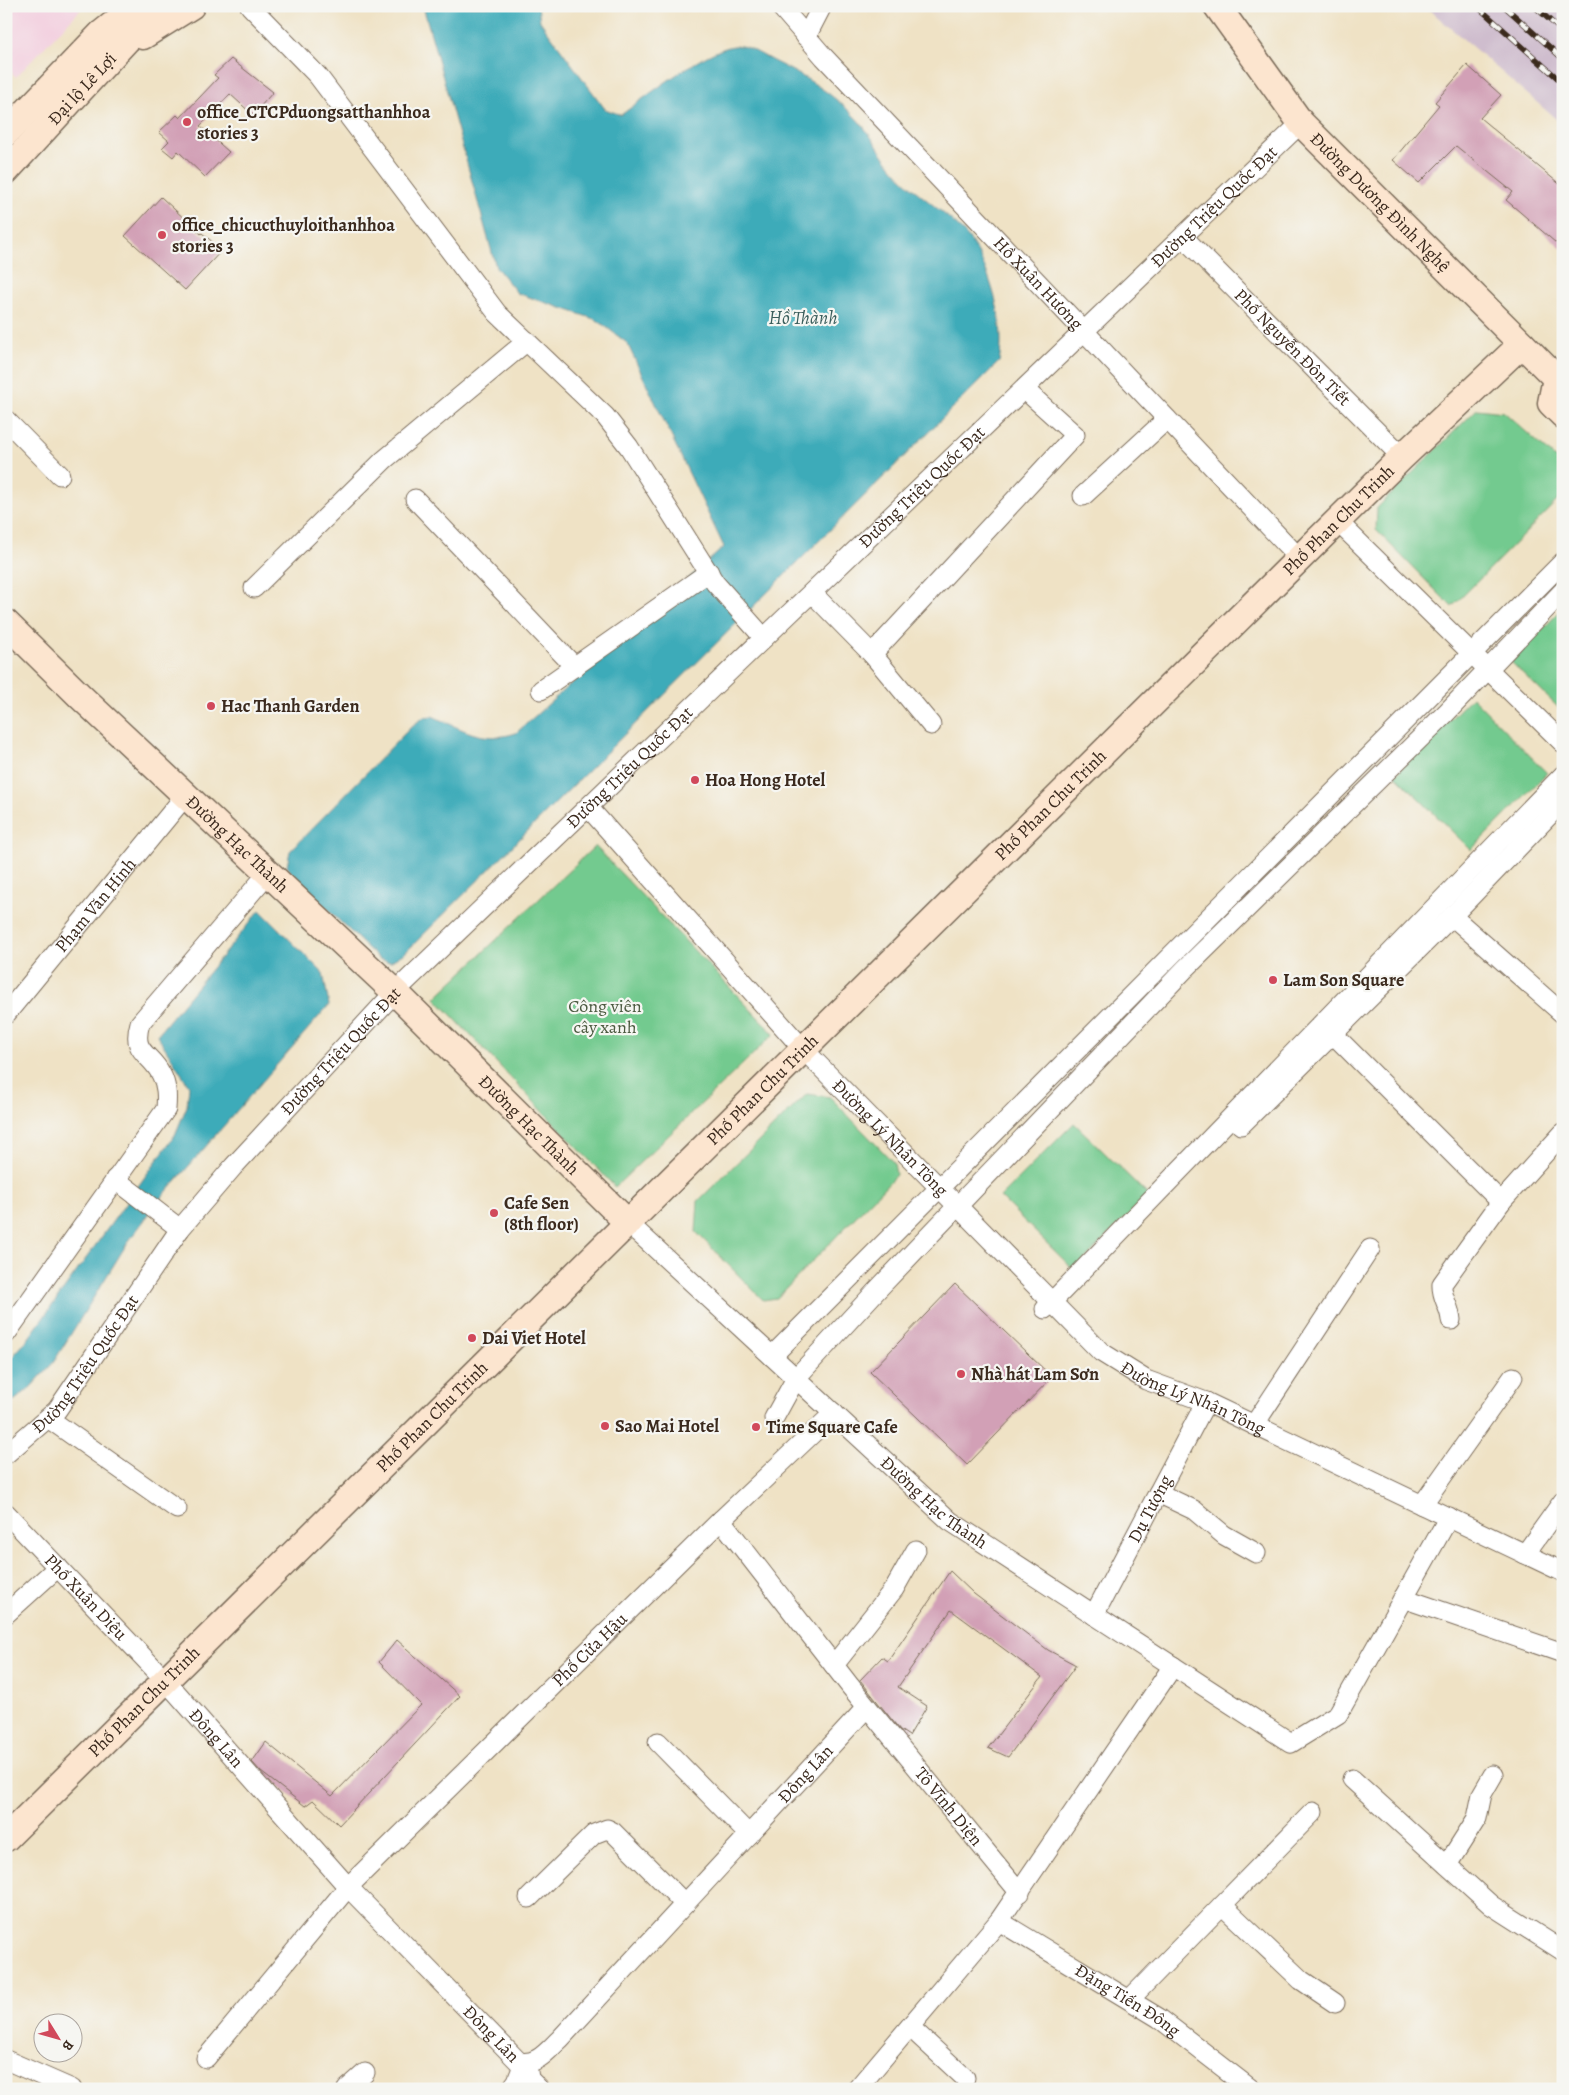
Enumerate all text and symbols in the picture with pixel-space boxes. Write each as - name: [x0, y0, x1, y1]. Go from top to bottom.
- street label: Đại lộ Lê Lợi: [42, 47, 122, 130]
- place label: office_CTCPduongsatthanhhoa stories 3: [197, 100, 431, 145]
- marker: office_CTCPduongsatthanhhoa stories 3: [181, 116, 193, 128]
- street label: Đường Dương Đình Nghệ: [1305, 127, 1456, 278]
- street label: Đường Triệu Quốc Đạt: [1145, 140, 1283, 273]
- place label: office_chicucthuyloithanhhoa stories 3: [172, 213, 395, 258]
- marker: office_chicucthuyloithanhhoa stories 3: [156, 229, 168, 241]
- street label: Hồ Xuân Hương: [988, 231, 1089, 335]
- street label: Phố Nguyễn Đôn Tiết: [1229, 283, 1356, 411]
- water label: Hồ Thành: [769, 305, 837, 331]
- street label: Đường Triệu Quốc Đạt: [853, 420, 990, 553]
- street label: Phố Phan Chu Trinh: [1277, 459, 1400, 581]
- place label: Hac Thanh Garden: [221, 694, 360, 718]
- marker: Hac Thanh Garden: [205, 700, 217, 712]
- street label: Đường Triệu Quốc Đạt: [561, 701, 698, 834]
- street label: Phố Phan Chu Trinh: [989, 744, 1112, 866]
- place label: Hoa Hong Hotel: [705, 768, 826, 792]
- marker: Hoa Hong Hotel: [689, 774, 701, 786]
- street label: Đường Hạc Thành: [181, 790, 294, 899]
- street label: Phạm Văn Hinh: [49, 852, 142, 957]
- place label: Lam Son Square: [1283, 968, 1404, 992]
- marker: Lam Son Square: [1267, 974, 1279, 986]
- street label: Đường Triệu Quốc Đạt: [275, 981, 406, 1120]
- park label: Công viên cây xanh: [568, 994, 642, 1039]
- street label: Phố Phan Chu Trinh: [701, 1029, 824, 1150]
- street label: Đường Hạc Thành: [473, 1070, 585, 1181]
- street label: Đường Lý Nhân Tông: [827, 1074, 953, 1202]
- place label: Cafe Sen (8th floor): [504, 1191, 579, 1236]
- marker: Cafe Sen (8th floor): [488, 1207, 500, 1219]
- street label: Đường Triệu Quốc Đạt: [27, 1290, 144, 1439]
- place label: Dai Viet Hotel: [482, 1326, 586, 1350]
- marker: Dai Viet Hotel: [466, 1332, 478, 1344]
- street label: Đường Lý Nhân Tông: [1116, 1355, 1269, 1441]
- street label: Phố Phan Chu Trinh: [371, 1356, 493, 1477]
- place label: Nhà hát Lam Sơn: [971, 1362, 1099, 1386]
- marker: Nhà hát Lam Sơn: [955, 1368, 967, 1380]
- place label: Sao Mai Hotel: [615, 1414, 719, 1438]
- place label: Time Square Cafe: [766, 1415, 898, 1439]
- marker: Sao Mai Hotel: [599, 1420, 611, 1432]
- marker: Time Square Cafe: [750, 1421, 762, 1433]
- street label: Đường Hạc Thành: [875, 1451, 992, 1554]
- street label: Dụ Tượng: [1122, 1471, 1178, 1547]
- street label: Phố Xuân Diệu: [39, 1549, 133, 1646]
- street label: Phố Cửa Hậu: [547, 1607, 632, 1692]
- street label: Phố Phan Chu Trinh: [83, 1641, 205, 1762]
- street label: Đông Lân: [184, 1703, 249, 1773]
- street label: Đông Lân: [772, 1739, 838, 1808]
- street label: Tô Vĩnh Diện: [909, 1762, 988, 1851]
- street label: Đặng Tiến Đông: [1070, 1958, 1185, 2042]
- street label: Đông Lân: [458, 2000, 525, 2068]
- north arrow: [32, 2012, 82, 2062]
- text: B: [58, 2036, 78, 2055]

